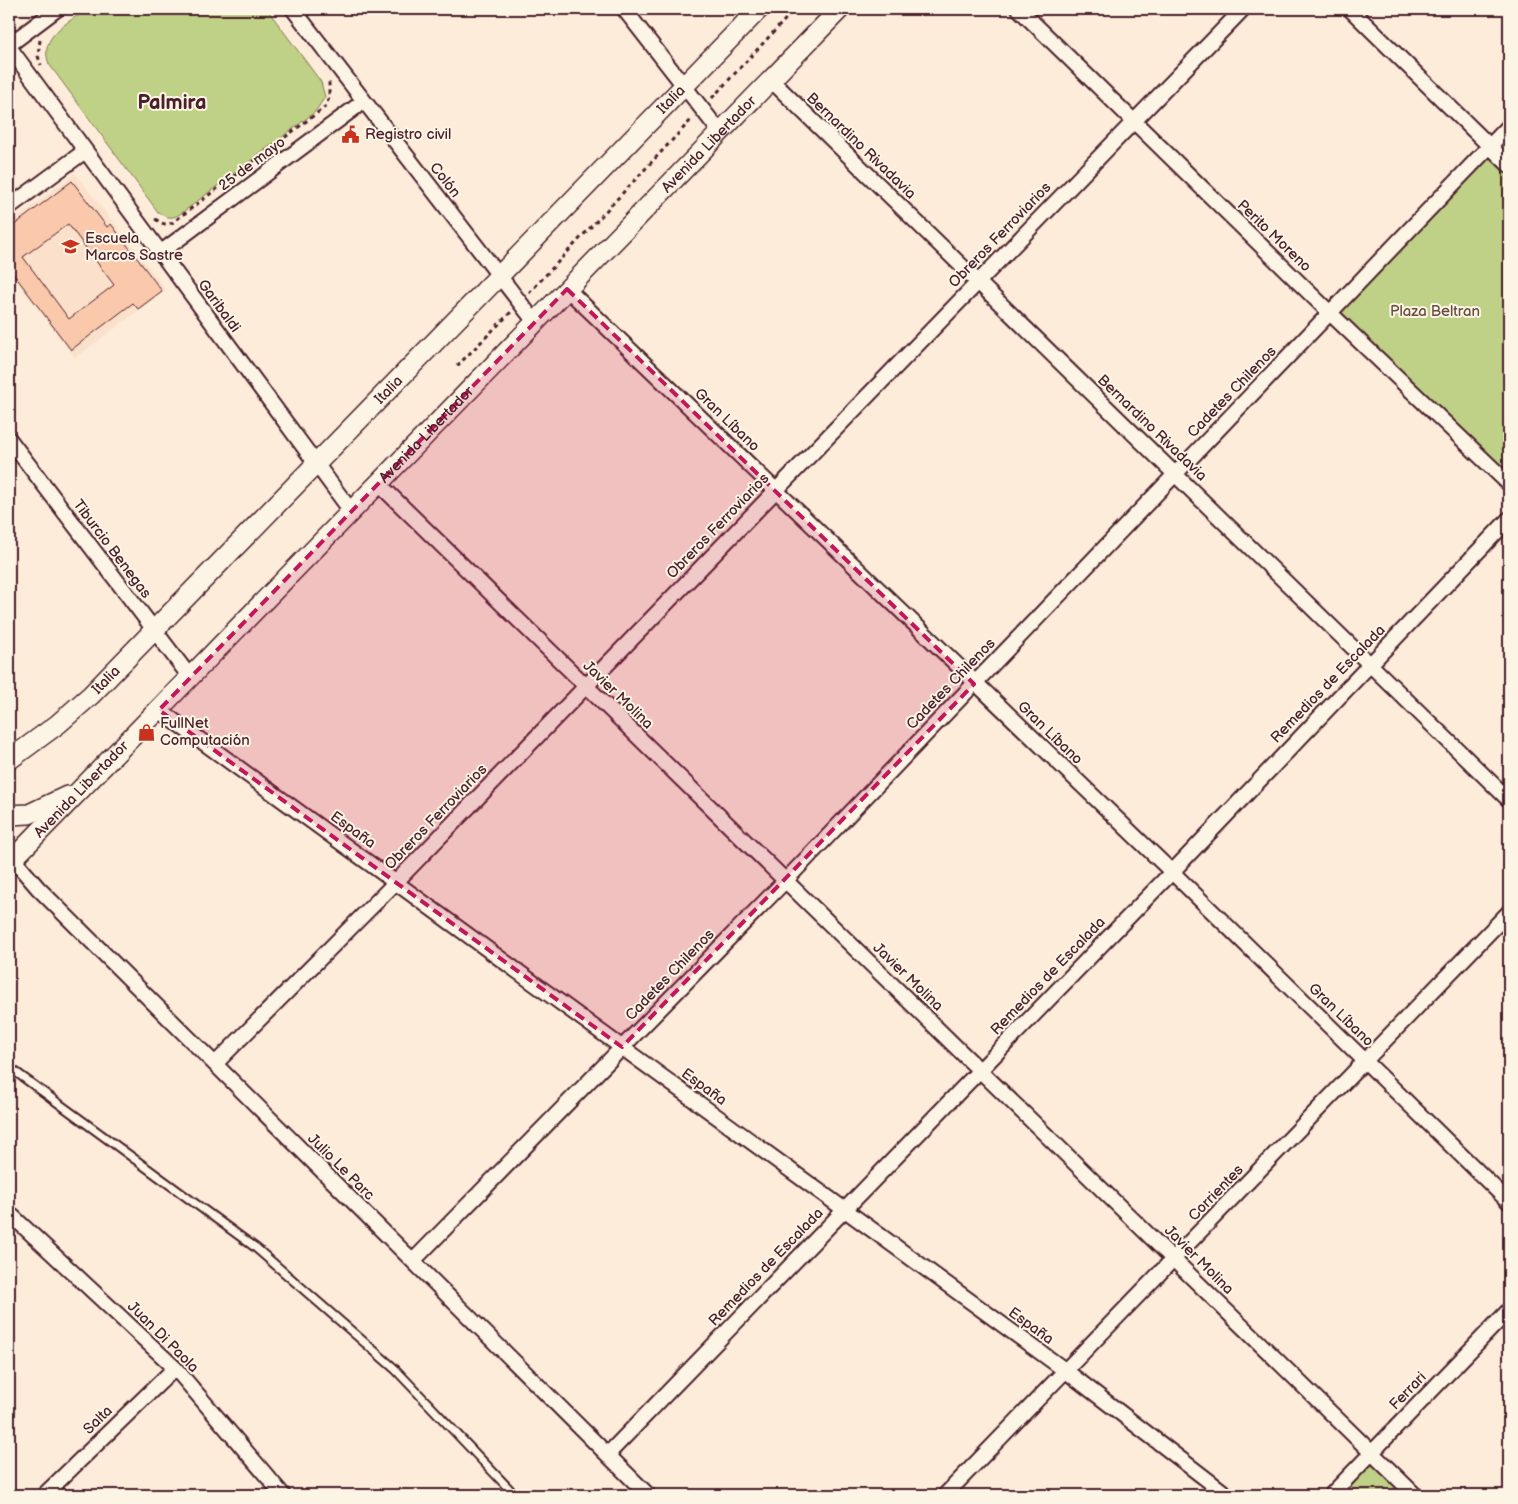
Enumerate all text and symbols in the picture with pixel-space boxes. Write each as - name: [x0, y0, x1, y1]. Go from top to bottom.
- street label: Italia: [653, 81, 689, 118]
- street label: Bernardino Rivadavia: [802, 89, 920, 203]
- district label: Palmira: [137, 91, 207, 115]
- street label: Avenida Libertador: [657, 91, 761, 197]
- public building icon: Registro civil: [341, 124, 361, 144]
- place label: Registro civil: [365, 125, 451, 144]
- street label: 25 de mayo: [215, 133, 289, 195]
- street label: Colón: [425, 159, 465, 201]
- street label: Obreros Ferroviarios: [945, 178, 1056, 292]
- street label: Perito Moreno: [1233, 196, 1315, 276]
- place label: Escuela Marcos Sastre: [85, 229, 183, 265]
- school or university icon: Escuela Marcos Sastre: [61, 237, 81, 257]
- street label: Garibaldi: [193, 276, 245, 336]
- park label: Plaza Beltran: [1390, 302, 1480, 321]
- street label: Cadetes Chilenos: [1183, 342, 1281, 442]
- street label: Italia: [370, 371, 407, 408]
- street label: Bernardino Rivadavia: [1093, 371, 1211, 485]
- street label: Avenida Libertador: [375, 381, 478, 487]
- street label: Gran Líbano: [690, 384, 764, 456]
- street label: Obreros Ferroviarios: [663, 469, 774, 583]
- street label: Tiburcio Benegas: [69, 496, 156, 603]
- street label: Remedios de Escalada: [1267, 621, 1389, 747]
- street label: Cadetes Chilenos: [902, 634, 1000, 734]
- street label: Javier Molina: [579, 657, 657, 733]
- street label: Italia: [88, 661, 124, 698]
- street label: Gran Líbano: [1013, 697, 1087, 769]
- place label: FullNet Computación: [160, 714, 250, 750]
- shop icon: FullNet Computación: [136, 722, 156, 742]
- street label: Avenida Libertador: [30, 736, 133, 842]
- street label: Obreros Ferroviarios: [381, 760, 492, 874]
- street label: España: [327, 807, 379, 853]
- street label: Remedios de Escalada: [987, 913, 1109, 1039]
- street label: Cadetes Chilenos: [621, 925, 719, 1025]
- street label: Javier Molina: [869, 939, 947, 1015]
- street label: Gran Líbano: [1304, 979, 1378, 1051]
- street label: España: [678, 1064, 730, 1110]
- street label: Julio Le Parc: [303, 1129, 379, 1205]
- street label: Corrientes: [1184, 1160, 1248, 1225]
- street label: Remedios de Escalada: [705, 1204, 827, 1330]
- street label: Javier Molina: [1160, 1221, 1238, 1299]
- street label: Juan Di Paola: [123, 1297, 203, 1377]
- street label: España: [1005, 1303, 1057, 1349]
- street label: Ferrari: [1385, 1368, 1431, 1414]
- street label: Salta: [79, 1402, 117, 1438]

